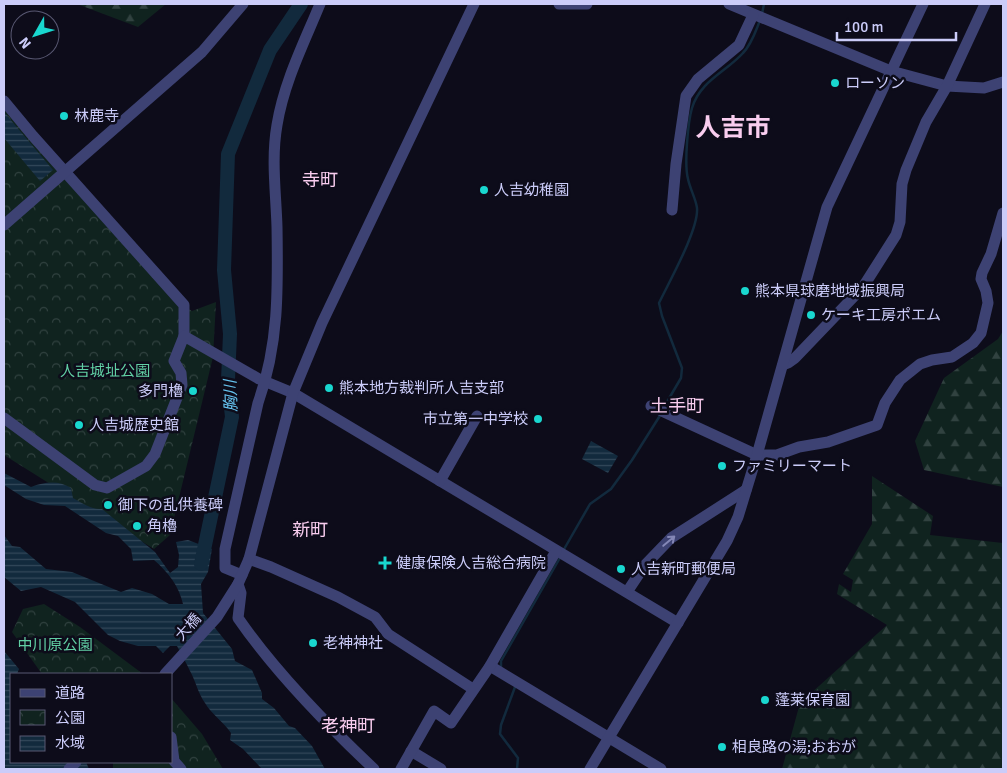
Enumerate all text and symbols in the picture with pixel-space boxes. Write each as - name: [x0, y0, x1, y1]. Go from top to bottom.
- north arrow: [10, 10, 60, 60]
- scale bar: [837, 10, 956, 42]
- text: 100 m: [844, 18, 884, 36]
- text: N: [16, 34, 35, 52]
- place label: ローソン: [845, 74, 905, 92]
- marker: ローソン: [829, 77, 841, 89]
- place label: 林鹿寺: [74, 107, 119, 125]
- marker: 林鹿寺: [58, 110, 70, 122]
- district label: 人吉市: [695, 112, 771, 143]
- district label: 寺町: [302, 169, 338, 191]
- place label: 人吉幼稚園: [494, 181, 569, 199]
- marker: 人吉幼稚園: [478, 184, 490, 196]
- place label: 熊本県球磨地域振興局: [755, 282, 905, 300]
- marker: 熊本県球磨地域振興局: [739, 285, 751, 297]
- place label: ケーキ工房ポエム: [821, 306, 941, 324]
- marker: ケーキ工房ポエム: [805, 309, 817, 321]
- park label: 人吉城址公園: [60, 362, 150, 380]
- water label: 胸川: [220, 378, 242, 412]
- place label: 熊本地方裁判所人吉支部: [339, 379, 504, 397]
- place label: 多門櫓: [138, 382, 183, 400]
- marker: 熊本地方裁判所人吉支部: [323, 382, 335, 394]
- marker: 多門櫓: [187, 385, 199, 397]
- district label: 土手町: [650, 395, 704, 417]
- place label: 市立第一中学校: [423, 410, 528, 428]
- marker: 市立第一中学校: [532, 413, 544, 425]
- place label: 人吉城歴史館: [89, 416, 179, 434]
- marker: 人吉城歴史館: [73, 419, 85, 431]
- place label: ファミリーマート: [732, 457, 852, 475]
- marker: ファミリーマート: [716, 460, 728, 472]
- place label: 御下の乱供養碑: [118, 496, 223, 514]
- marker: 御下の乱供養碑: [102, 499, 114, 511]
- place label: 角櫓: [147, 517, 177, 535]
- district label: 新町: [292, 519, 328, 541]
- marker: 角櫓: [131, 520, 143, 532]
- one-way arrow: [662, 535, 675, 546]
- place label: 健康保険人吉総合病院: [396, 554, 546, 572]
- marker: 健康保険人吉総合病院: [378, 556, 392, 570]
- place label: 人吉新町郵便局: [631, 560, 736, 578]
- marker: 人吉新町郵便局: [615, 563, 627, 575]
- street label: 大橋: [171, 610, 205, 644]
- place label: 老神神社: [323, 634, 383, 652]
- park label: 中川原公園: [17, 636, 93, 654]
- marker: 老神神社: [307, 637, 319, 649]
- legend: [10, 673, 172, 763]
- text: 道路: [55, 684, 85, 702]
- place label: 蓬莱保育園: [775, 691, 850, 709]
- marker: 蓬莱保育園: [759, 694, 771, 706]
- text: 公園: [55, 709, 85, 727]
- district label: 老神町: [321, 715, 375, 737]
- text: 水域: [55, 734, 85, 752]
- place label: 相良路の湯;おおが: [732, 738, 856, 756]
- marker: 相良路の湯;おおが: [716, 741, 728, 753]

